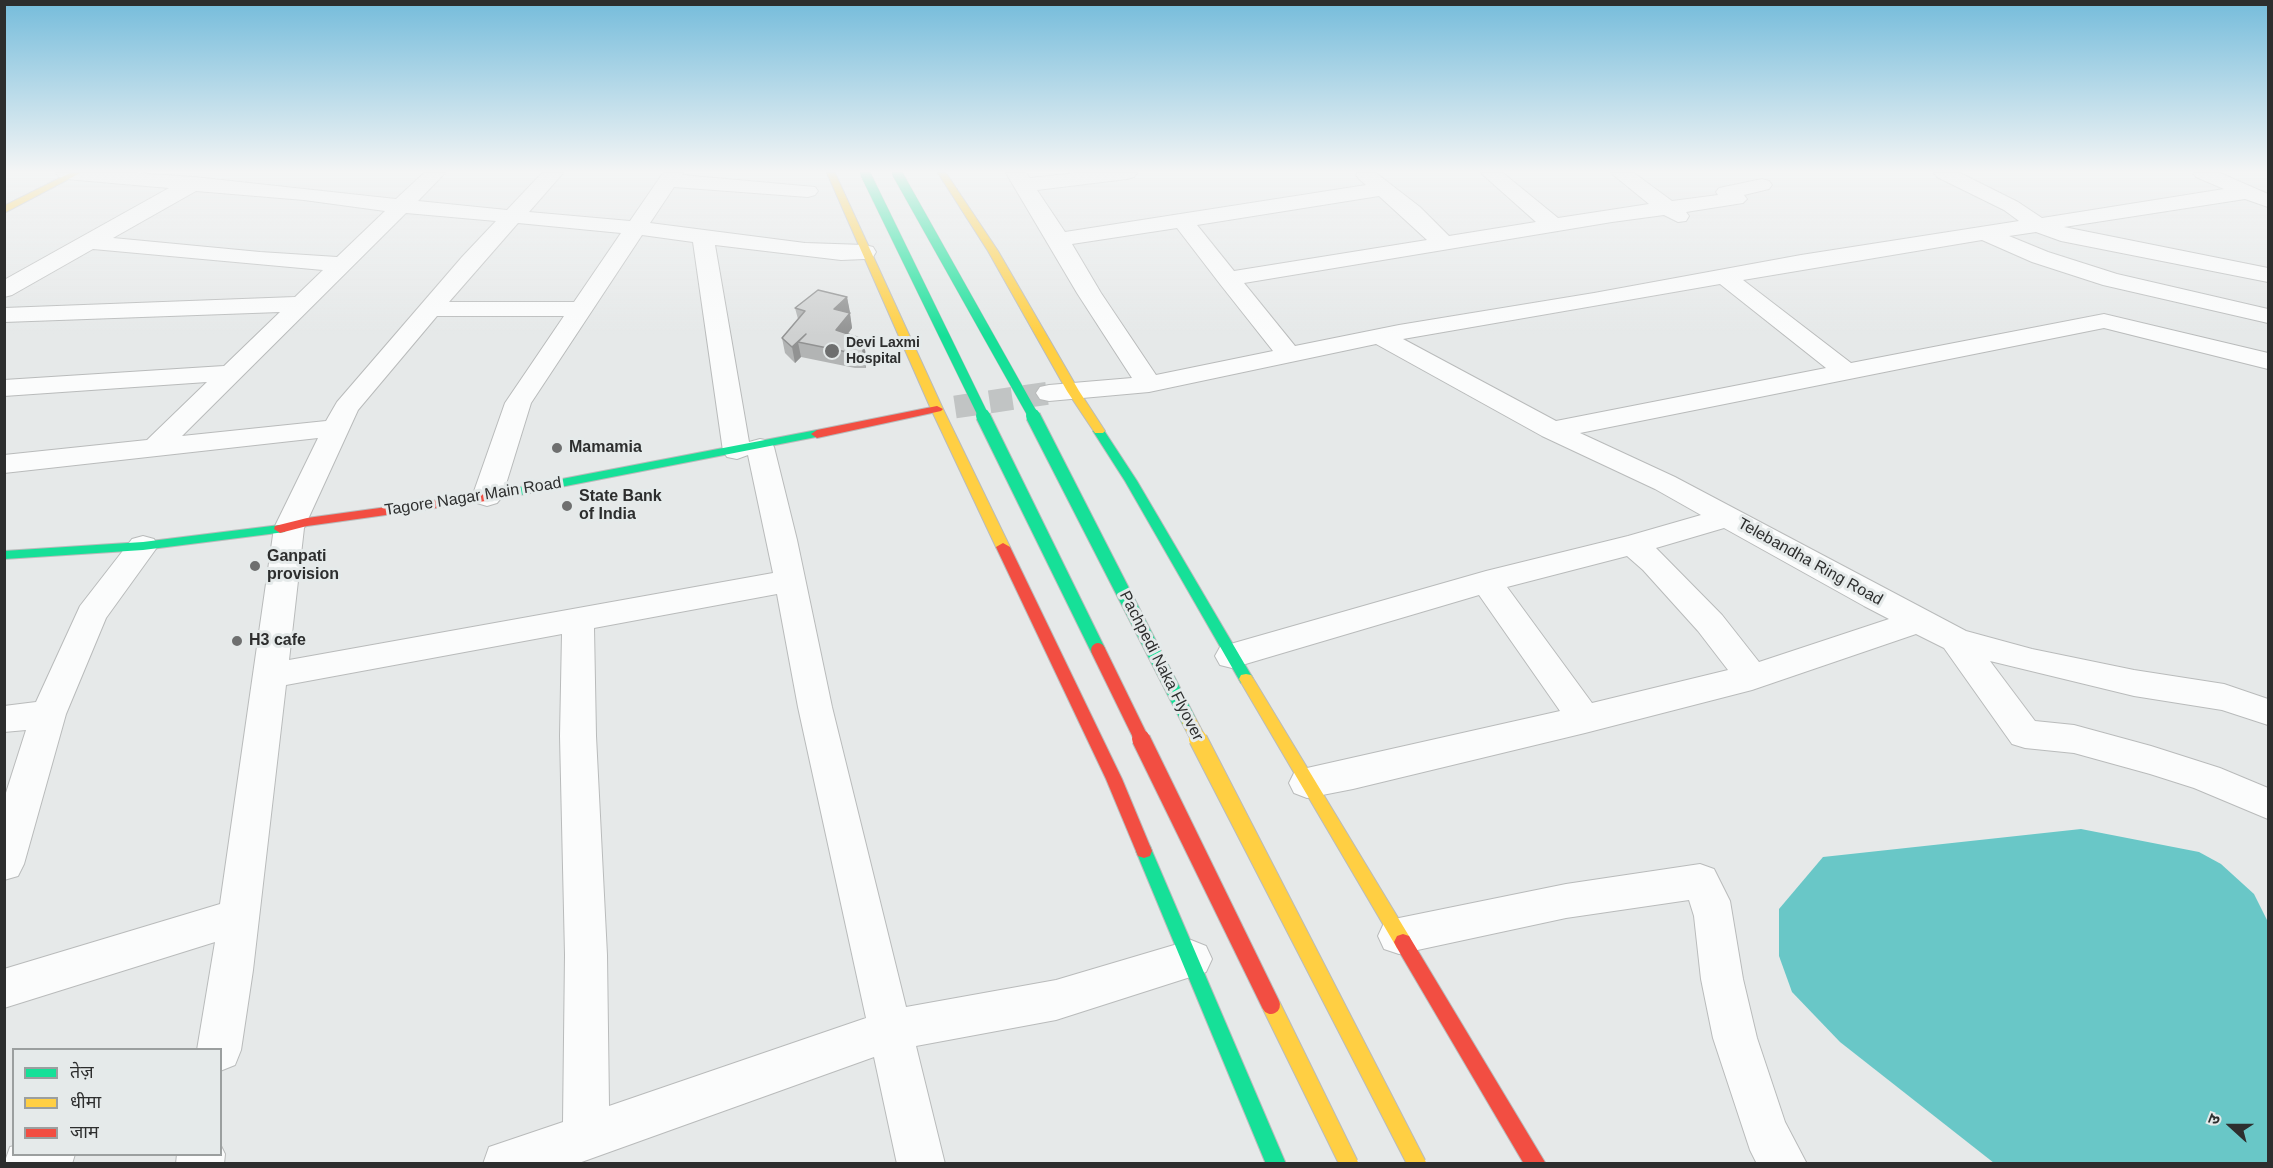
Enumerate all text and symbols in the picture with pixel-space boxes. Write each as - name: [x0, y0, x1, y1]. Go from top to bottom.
- place label: Devi Laxmi Hospital: [846, 335, 920, 368]
- marker: Devi Laxmi Hospital: [823, 342, 841, 360]
- place label: Mamamia: [569, 438, 642, 458]
- marker: Mamamia: [550, 441, 564, 455]
- street label: Tagore Nagar Main Road: [383, 474, 563, 520]
- place label: State Bank of India: [579, 487, 662, 525]
- marker: State Bank of India: [560, 499, 574, 513]
- street label: Telebandha Ring Road: [1734, 514, 1886, 610]
- place label: Ganpati provision: [267, 547, 339, 585]
- marker: Ganpati provision: [248, 559, 262, 573]
- street label: Pachpedi Naka Flyover: [1115, 588, 1207, 744]
- place label: H3 cafe: [249, 631, 306, 651]
- marker: H3 cafe: [230, 634, 244, 648]
- legend: [12, 1048, 222, 1156]
- text: तेज़: [70, 1062, 94, 1082]
- text: धीमा: [70, 1092, 101, 1112]
- north arrow: [2201, 1096, 2261, 1156]
- text: उ: [2204, 1112, 2223, 1127]
- text: जाम: [70, 1122, 99, 1142]

